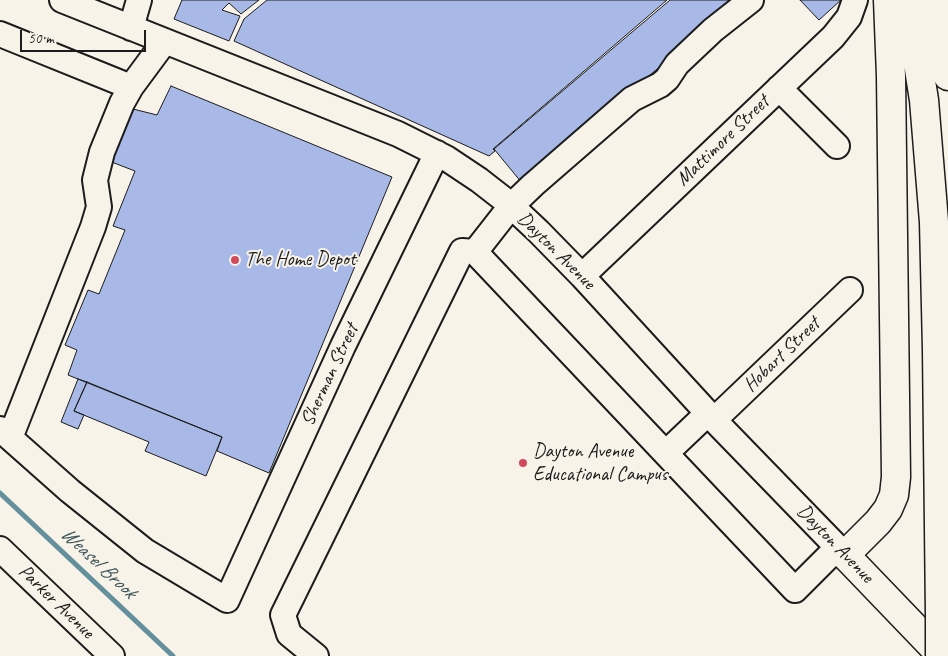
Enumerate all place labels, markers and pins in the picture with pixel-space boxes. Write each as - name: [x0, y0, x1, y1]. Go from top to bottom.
- place label: The Home Depot: [245, 248, 356, 272]
- marker: The Home Depot: [229, 254, 241, 266]
- place label: Dayton Avenue Educational Campus: [533, 440, 667, 487]
- marker: Dayton Avenue Educational Campus: [517, 457, 529, 469]

